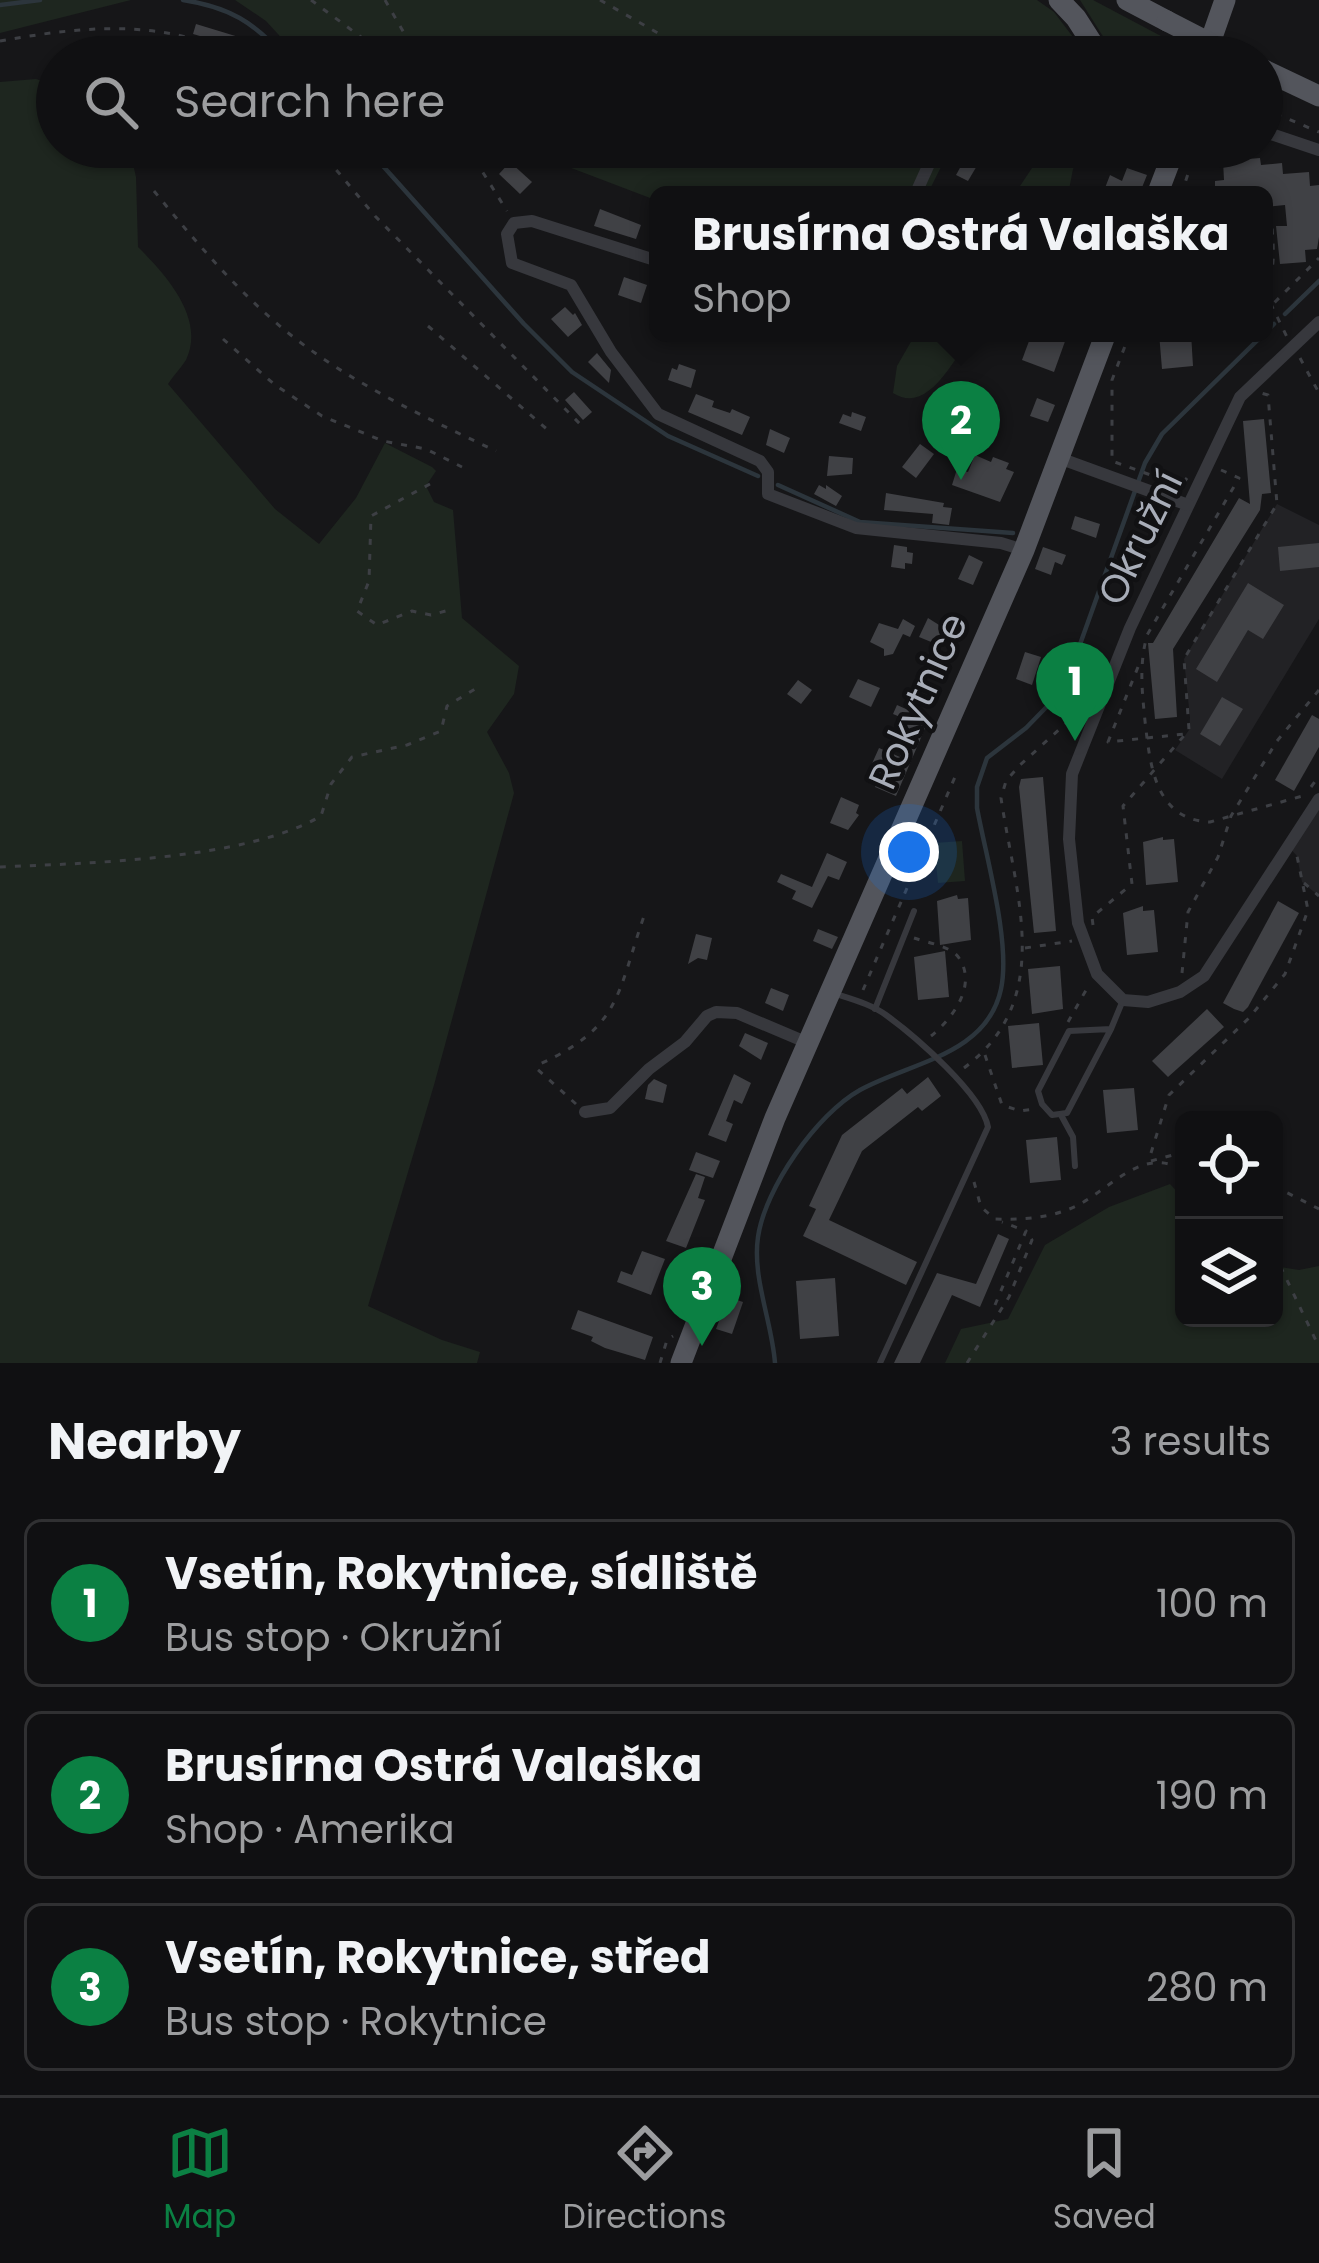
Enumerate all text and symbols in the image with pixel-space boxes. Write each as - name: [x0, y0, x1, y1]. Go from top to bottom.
- search box: [36, 36, 1283, 168]
- icon: search: [78, 69, 144, 135]
- text: Search here: [174, 70, 445, 133]
- popup: [649, 186, 1273, 342]
- text: Brusírna Ostrá Valaška: [692, 203, 1230, 266]
- text: Shop: [692, 271, 792, 326]
- pin: 2: [922, 381, 1000, 480]
- street label: Okružní: [1084, 462, 1196, 614]
- street label: Rokytnice: [855, 604, 981, 798]
- pin: 1: [1036, 642, 1114, 741]
- your location: [879, 822, 939, 882]
- map controls: [1175, 1111, 1283, 1327]
- button: locate: [1175, 1111, 1283, 1219]
- button: layers: [1175, 1219, 1283, 1327]
- pin: 3: [663, 1247, 741, 1346]
- text: Nearby: [48, 1405, 241, 1477]
- text: 3 results: [1109, 1414, 1271, 1469]
- text: Vsetín, Rokytnice, sídliště: [165, 1542, 757, 1605]
- text: 1: [83, 1576, 97, 1631]
- text: 100 m: [1156, 1576, 1268, 1631]
- text: Bus stop · Okružní: [165, 1610, 502, 1665]
- text: Brusírna Ostrá Valaška: [165, 1734, 702, 1797]
- text: 2: [79, 1768, 101, 1823]
- text: 190 m: [1156, 1768, 1268, 1823]
- text: Shop · Amerika: [165, 1802, 455, 1857]
- text: Vsetín, Rokytnice, střed: [165, 1926, 711, 1989]
- text: 3: [78, 1960, 102, 2015]
- text: 280 m: [1146, 1960, 1268, 2015]
- text: Bus stop · Rokytnice: [165, 1994, 547, 2049]
- tab: Map: [163, 2120, 236, 2242]
- tab: Directions: [563, 2120, 726, 2242]
- tab: Saved: [1053, 2120, 1156, 2242]

